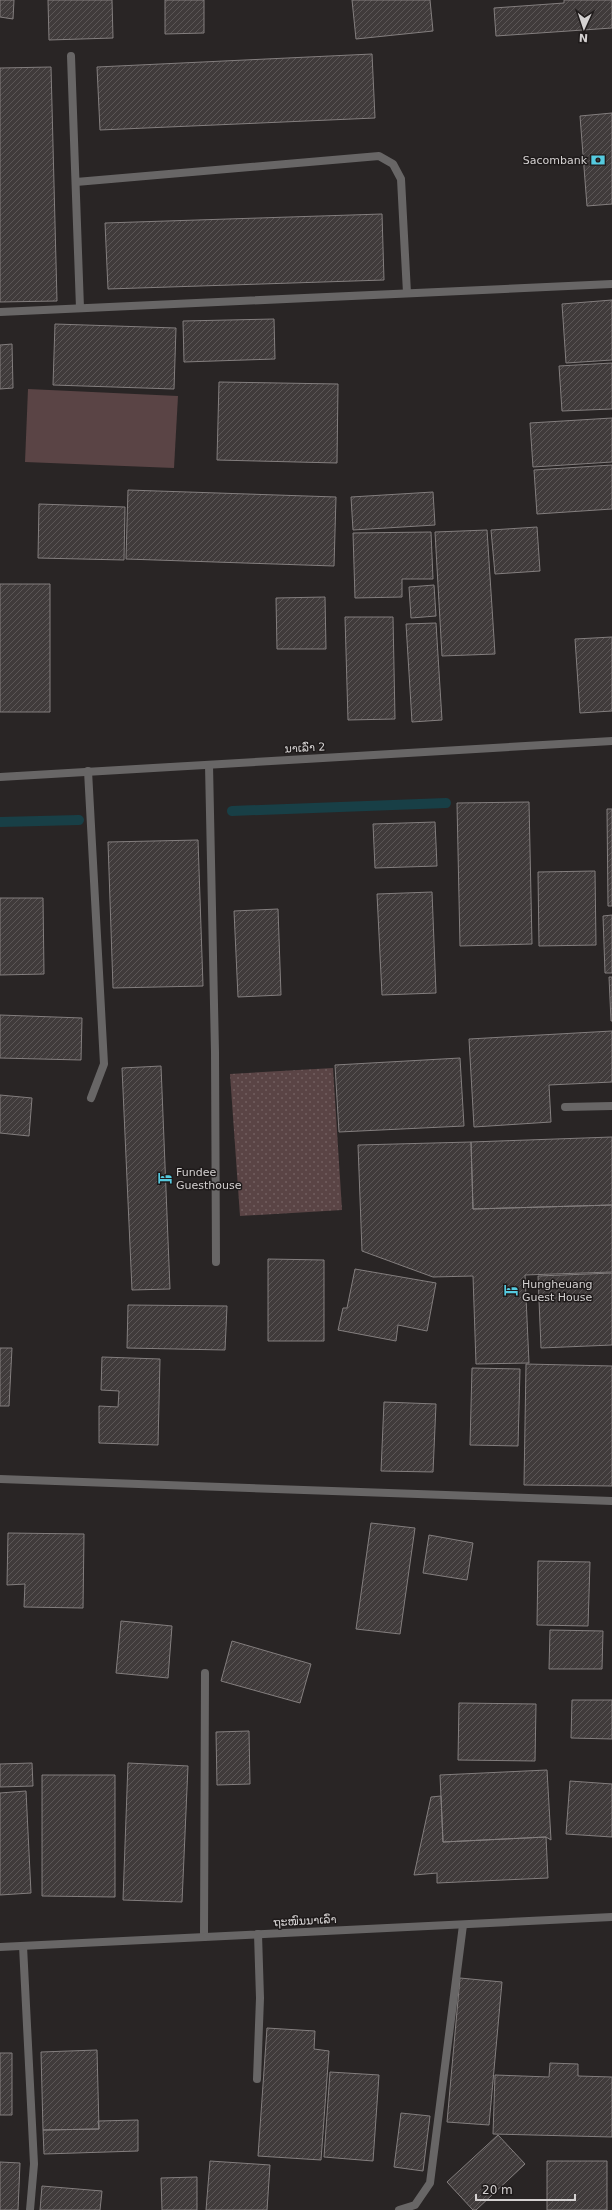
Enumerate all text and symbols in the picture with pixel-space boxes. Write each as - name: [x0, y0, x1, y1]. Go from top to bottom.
- north arrow: [564, 8, 604, 48]
- text: N: [579, 31, 588, 44]
- bank icon: Sacombank: [590, 152, 606, 168]
- place label: Sacombank: [523, 154, 588, 167]
- street label: ນາເລົ່າ 2: [284, 740, 326, 756]
- place label: Fundee Guesthouse: [176, 1166, 242, 1192]
- hotel icon: Fundee Guesthouse: [157, 1170, 173, 1186]
- place label: Hungheuang Guest House: [522, 1278, 593, 1304]
- hotel icon: Hungheuang Guest House: [503, 1282, 519, 1298]
- street label: ຖະໜົນນາເລົ່າ: [273, 1913, 337, 1929]
- scale bar: [476, 2176, 575, 2202]
- text: 20 m: [482, 2183, 513, 2197]

